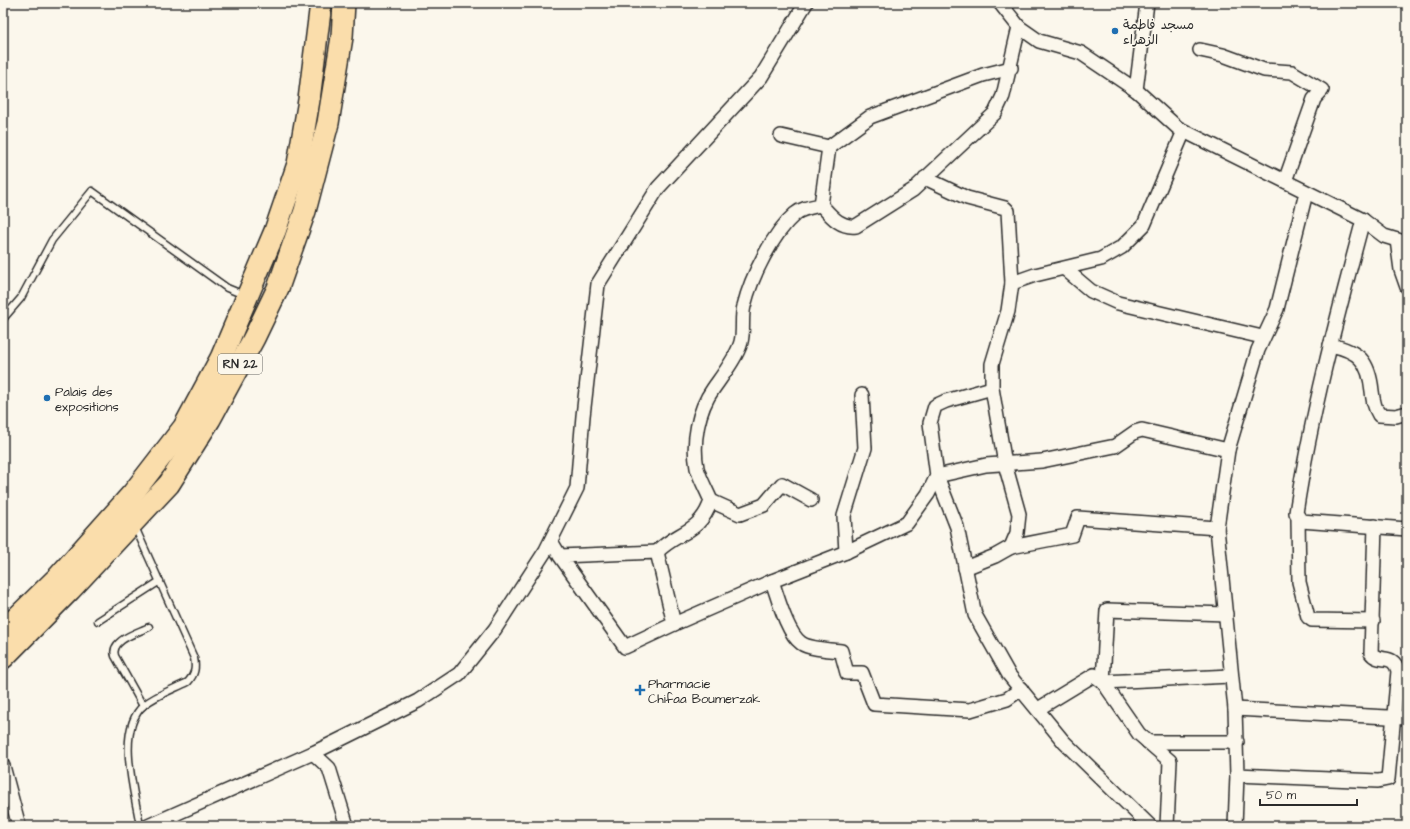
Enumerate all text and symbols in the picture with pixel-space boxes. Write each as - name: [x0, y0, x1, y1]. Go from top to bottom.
- place label: مسجد فاطمة الزهراء: [1123, 16, 1194, 49]
- marker: مسجد فاطمة الزهراء: [1110, 26, 1120, 36]
- road number: RN 22: [218, 354, 262, 374]
- place label: Palais des expositions: [55, 383, 119, 416]
- marker: Palais des expositions: [42, 393, 52, 403]
- place label: Pharmacie Chifaa Boumerzak: [648, 675, 760, 708]
- marker: Pharmacie Chifaa Boumerzak: [635, 685, 645, 695]
- scale bar: [1260, 781, 1357, 807]
- text: 50 m: [1266, 787, 1297, 804]

